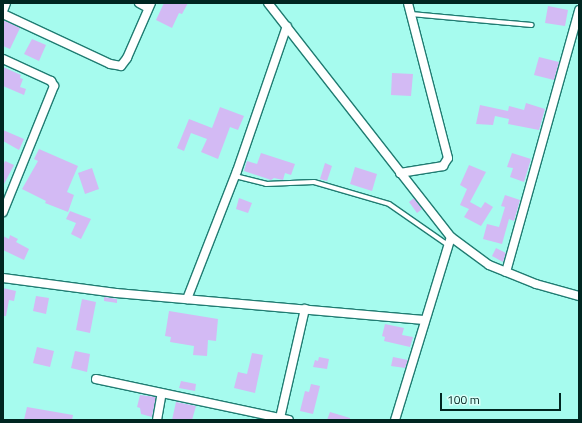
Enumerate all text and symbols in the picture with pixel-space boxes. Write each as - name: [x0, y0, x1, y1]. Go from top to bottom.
- scale bar: [442, 385, 563, 411]
- text: 100 m: [447, 390, 480, 409]

